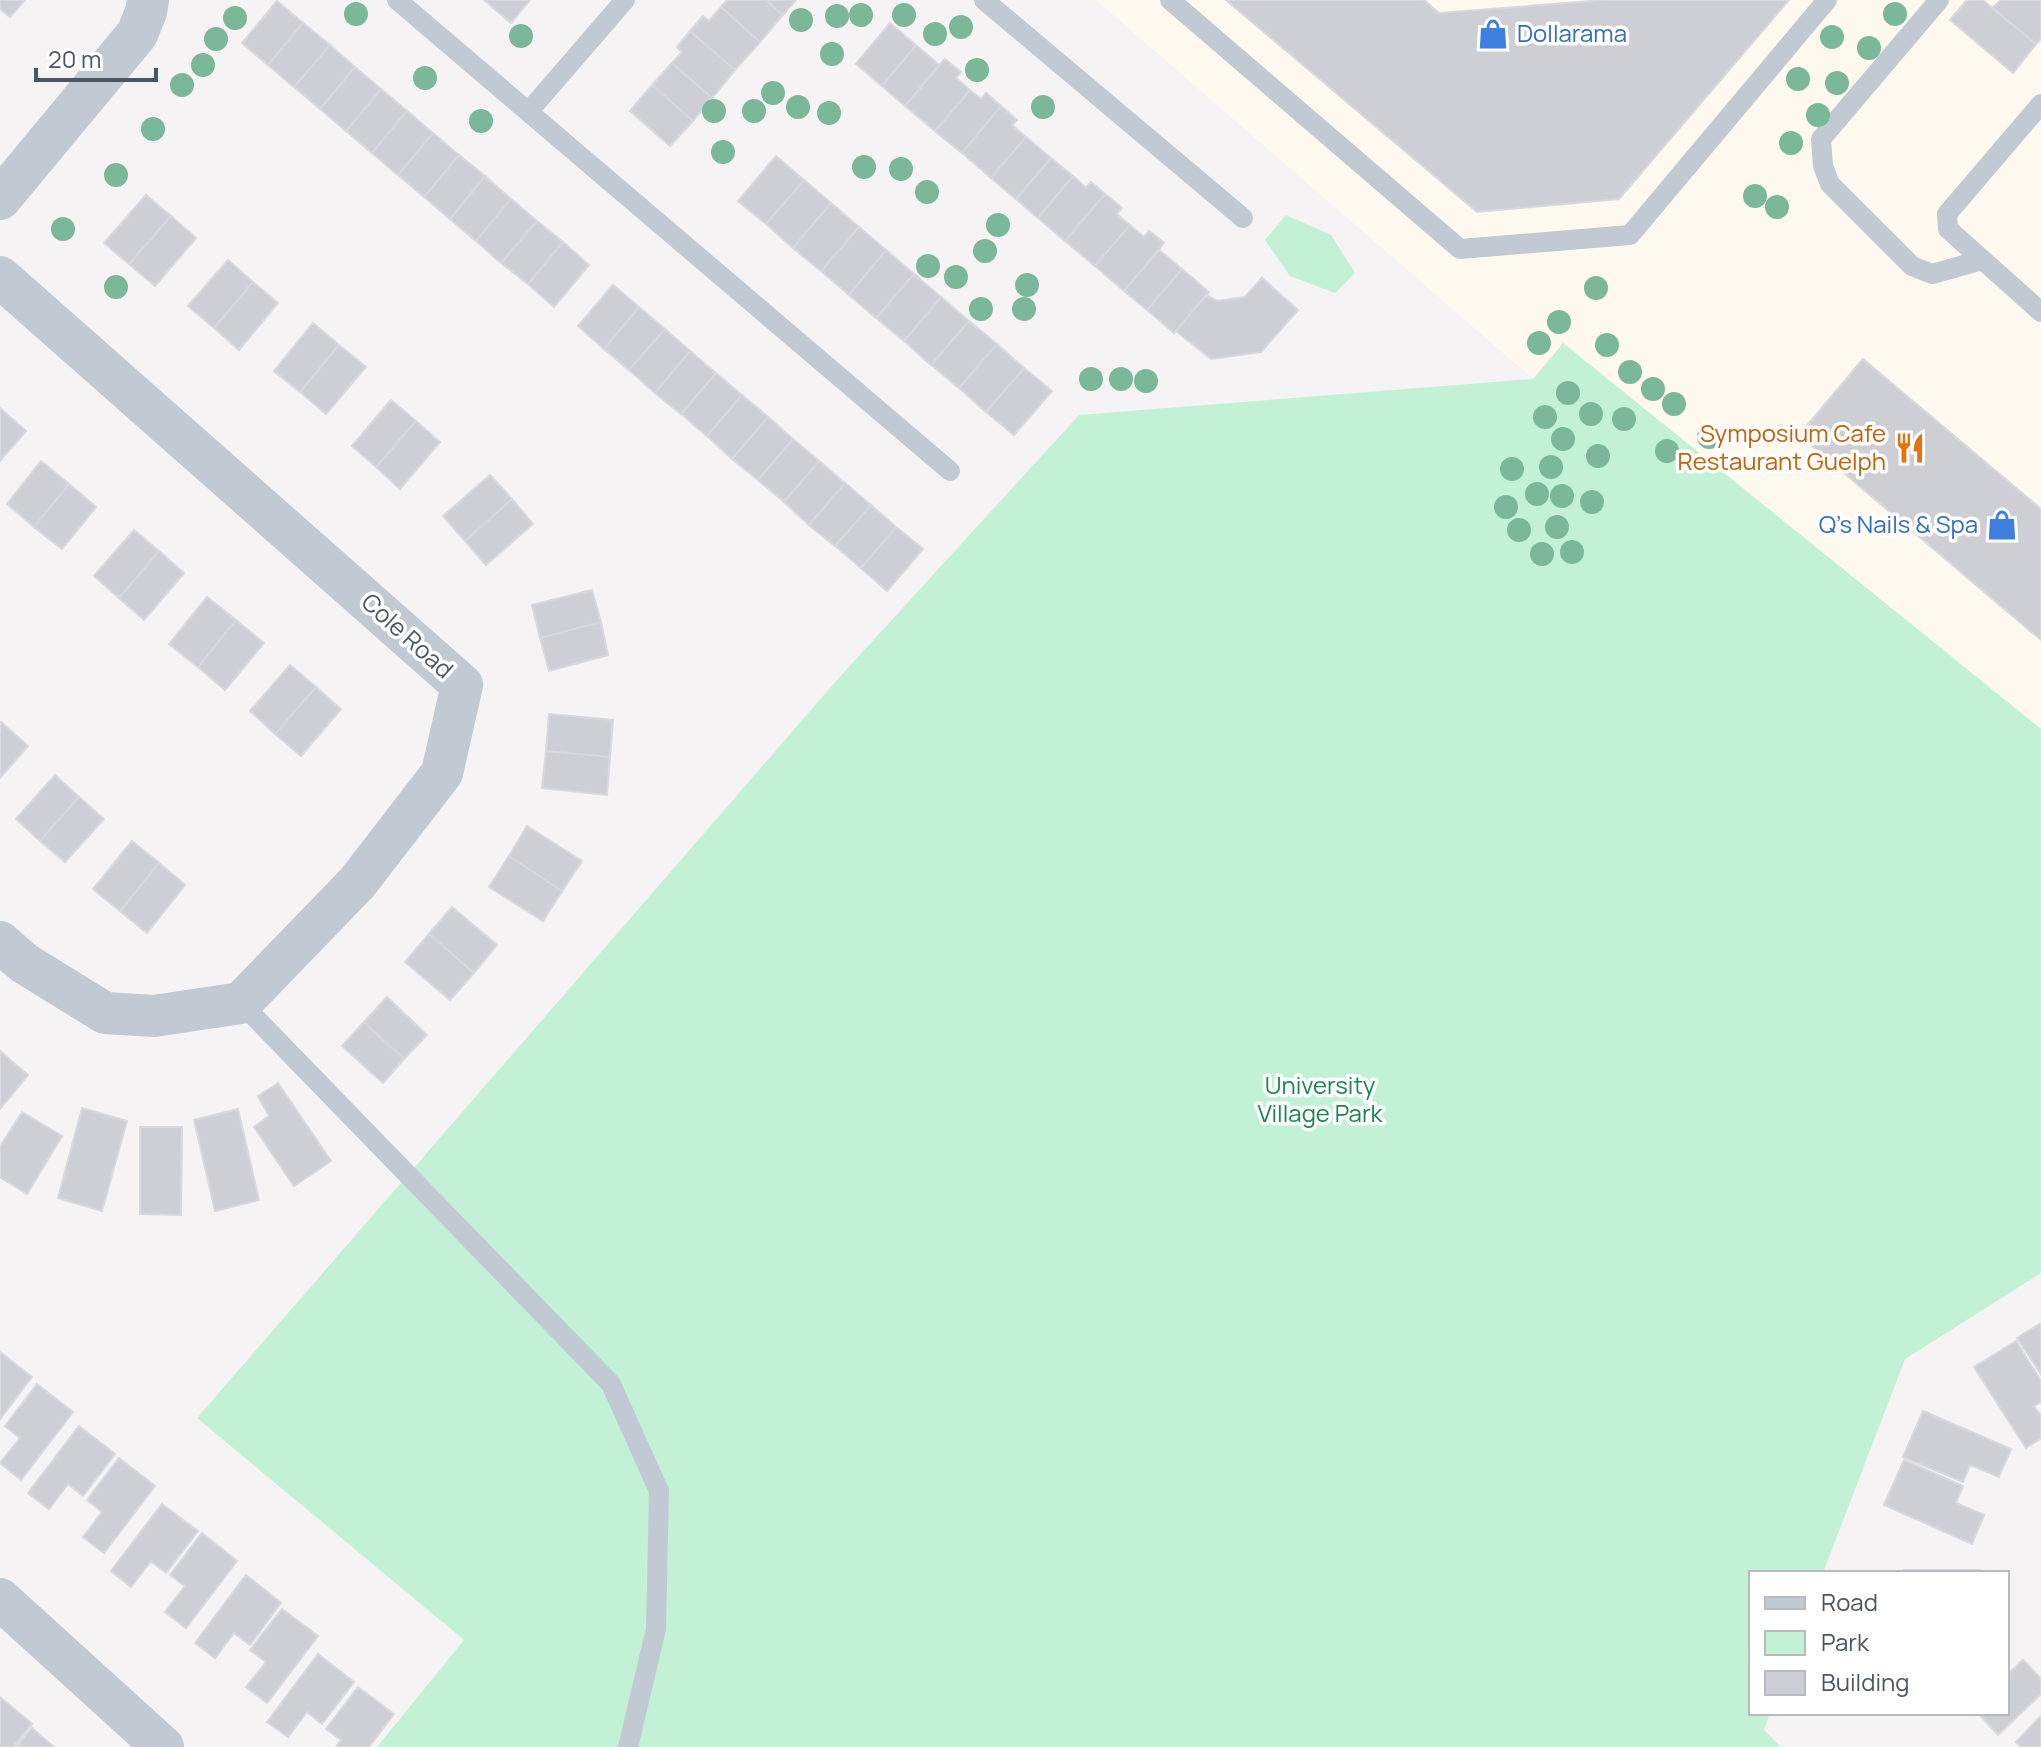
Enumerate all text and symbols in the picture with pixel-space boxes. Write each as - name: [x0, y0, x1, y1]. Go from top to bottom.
- place label: Dollarama: [1517, 16, 1627, 49]
- shop icon: Dollarama: [1476, 17, 1510, 51]
- scale bar: [36, 32, 156, 82]
- text: 20 m: [48, 42, 101, 75]
- place label: Symposium Cafe Restaurant Guelph: [1678, 416, 1886, 477]
- restaurant icon: Symposium Cafe Restaurant Guelph: [1893, 431, 1927, 465]
- place label: Q's Nails & Spa: [1819, 507, 1978, 540]
- shop icon: Q's Nails & Spa: [1985, 508, 2019, 542]
- street label: Cole Road: [355, 585, 461, 685]
- park label: University Village Park: [1257, 1068, 1384, 1129]
- legend: [1749, 1571, 2009, 1715]
- text: Road: [1821, 1585, 1878, 1618]
- text: Park: [1821, 1625, 1870, 1658]
- text: Building: [1821, 1665, 1909, 1698]

